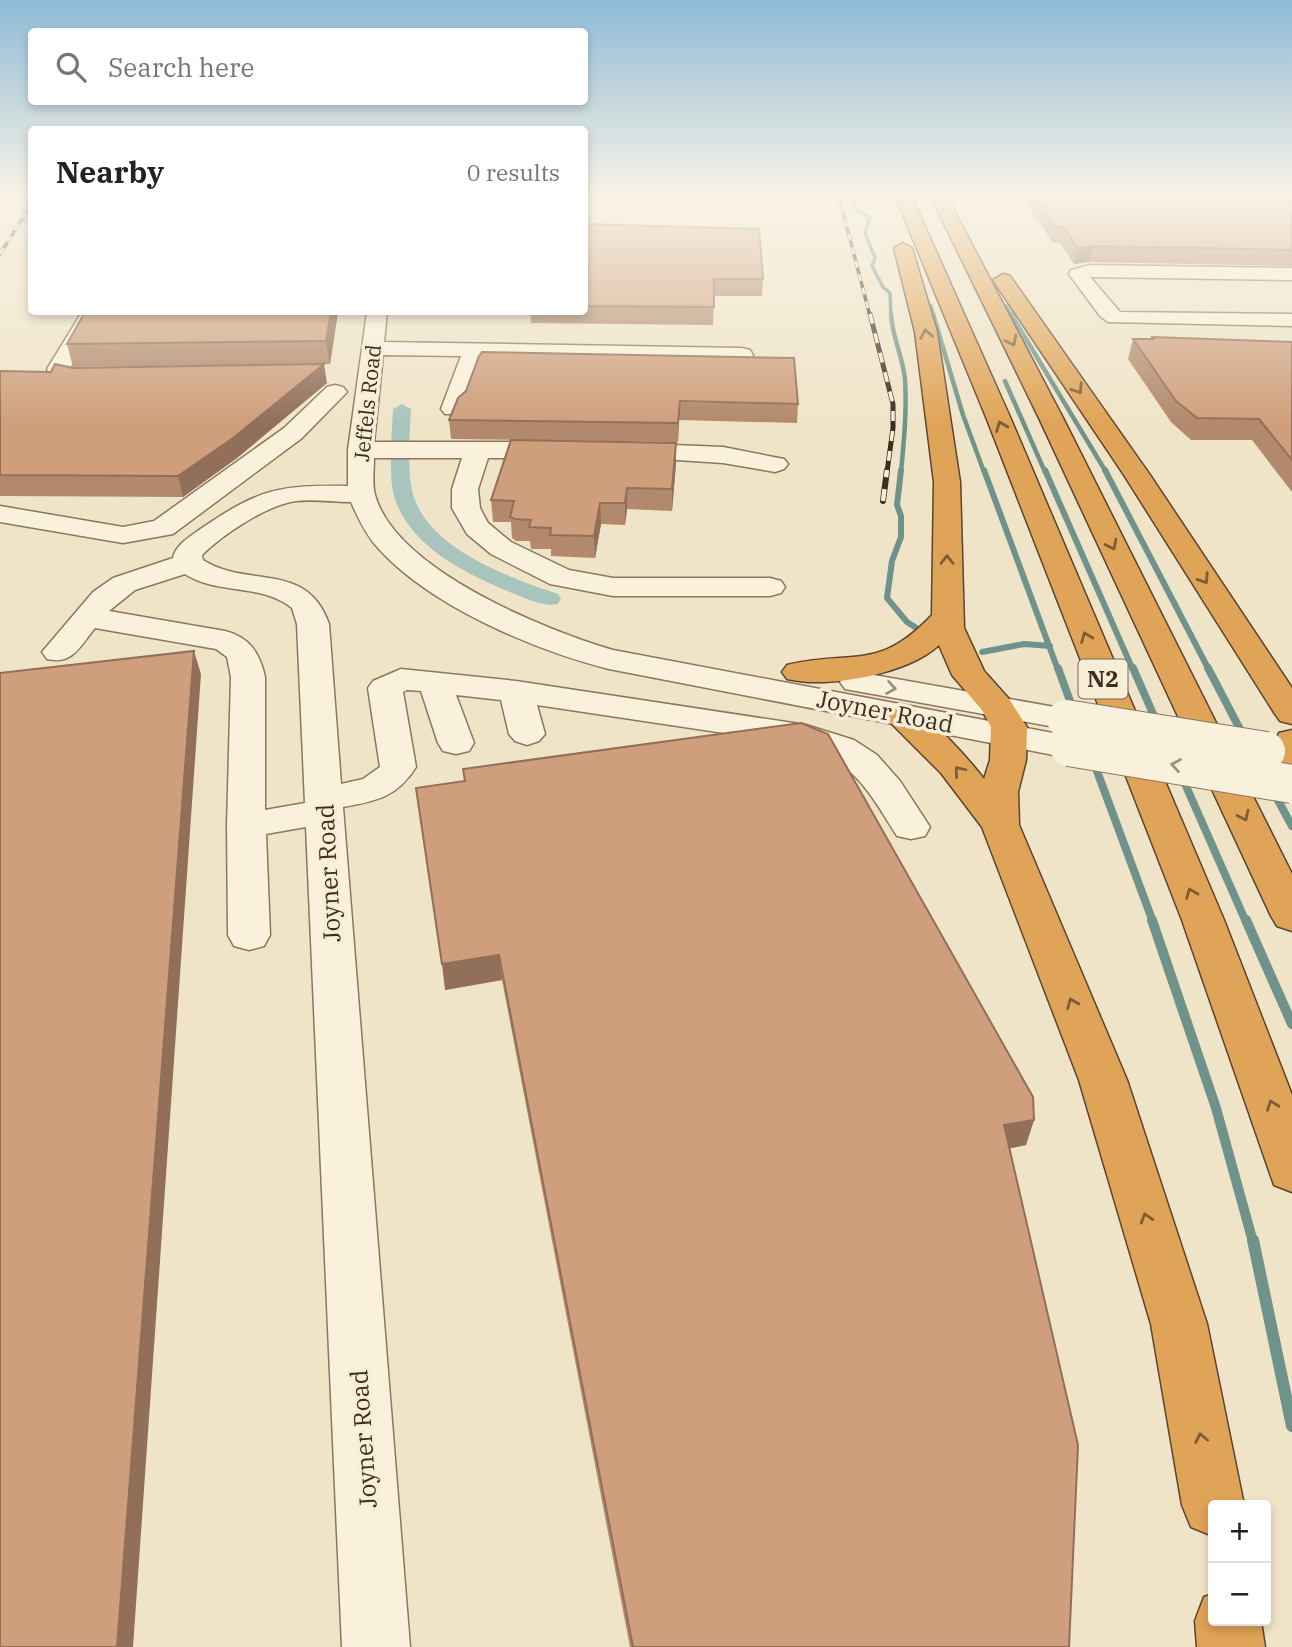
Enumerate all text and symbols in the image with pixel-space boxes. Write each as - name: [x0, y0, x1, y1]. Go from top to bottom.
- search box: [28, 28, 588, 105]
- icon: search: [52, 48, 90, 86]
- text: Search here: [108, 50, 254, 84]
- text: Nearby: [56, 152, 164, 191]
- text: 0 results: [467, 157, 560, 187]
- one-way arrow: [919, 328, 934, 340]
- one-way arrow: [1003, 334, 1017, 346]
- street label: Jeffels Road: [347, 343, 387, 463]
- one-way arrow: [1070, 381, 1082, 394]
- one-way arrow: [996, 420, 1010, 432]
- one-way arrow: [1104, 538, 1118, 550]
- one-way arrow: [939, 554, 955, 565]
- one-way arrow: [1196, 571, 1209, 584]
- one-way arrow: [1081, 631, 1095, 643]
- road number: N2: [1078, 660, 1128, 698]
- one-way arrow: [885, 680, 897, 695]
- street label: Joyner Road: [814, 682, 956, 740]
- one-way arrow: [1170, 758, 1182, 773]
- one-way arrow: [955, 766, 967, 779]
- street label: Joyner Road: [308, 803, 348, 943]
- one-way arrow: [1235, 809, 1249, 821]
- one-way arrow: [1186, 887, 1200, 899]
- one-way arrow: [1067, 997, 1081, 1009]
- one-way arrow: [1266, 1100, 1280, 1112]
- one-way arrow: [1140, 1212, 1154, 1224]
- street label: Joyner Road: [342, 1369, 384, 1509]
- one-way arrow: [1194, 1432, 1209, 1444]
- map controls: [1208, 1500, 1271, 1626]
- button: +: [1208, 1500, 1271, 1563]
- button: −: [1208, 1563, 1271, 1626]

